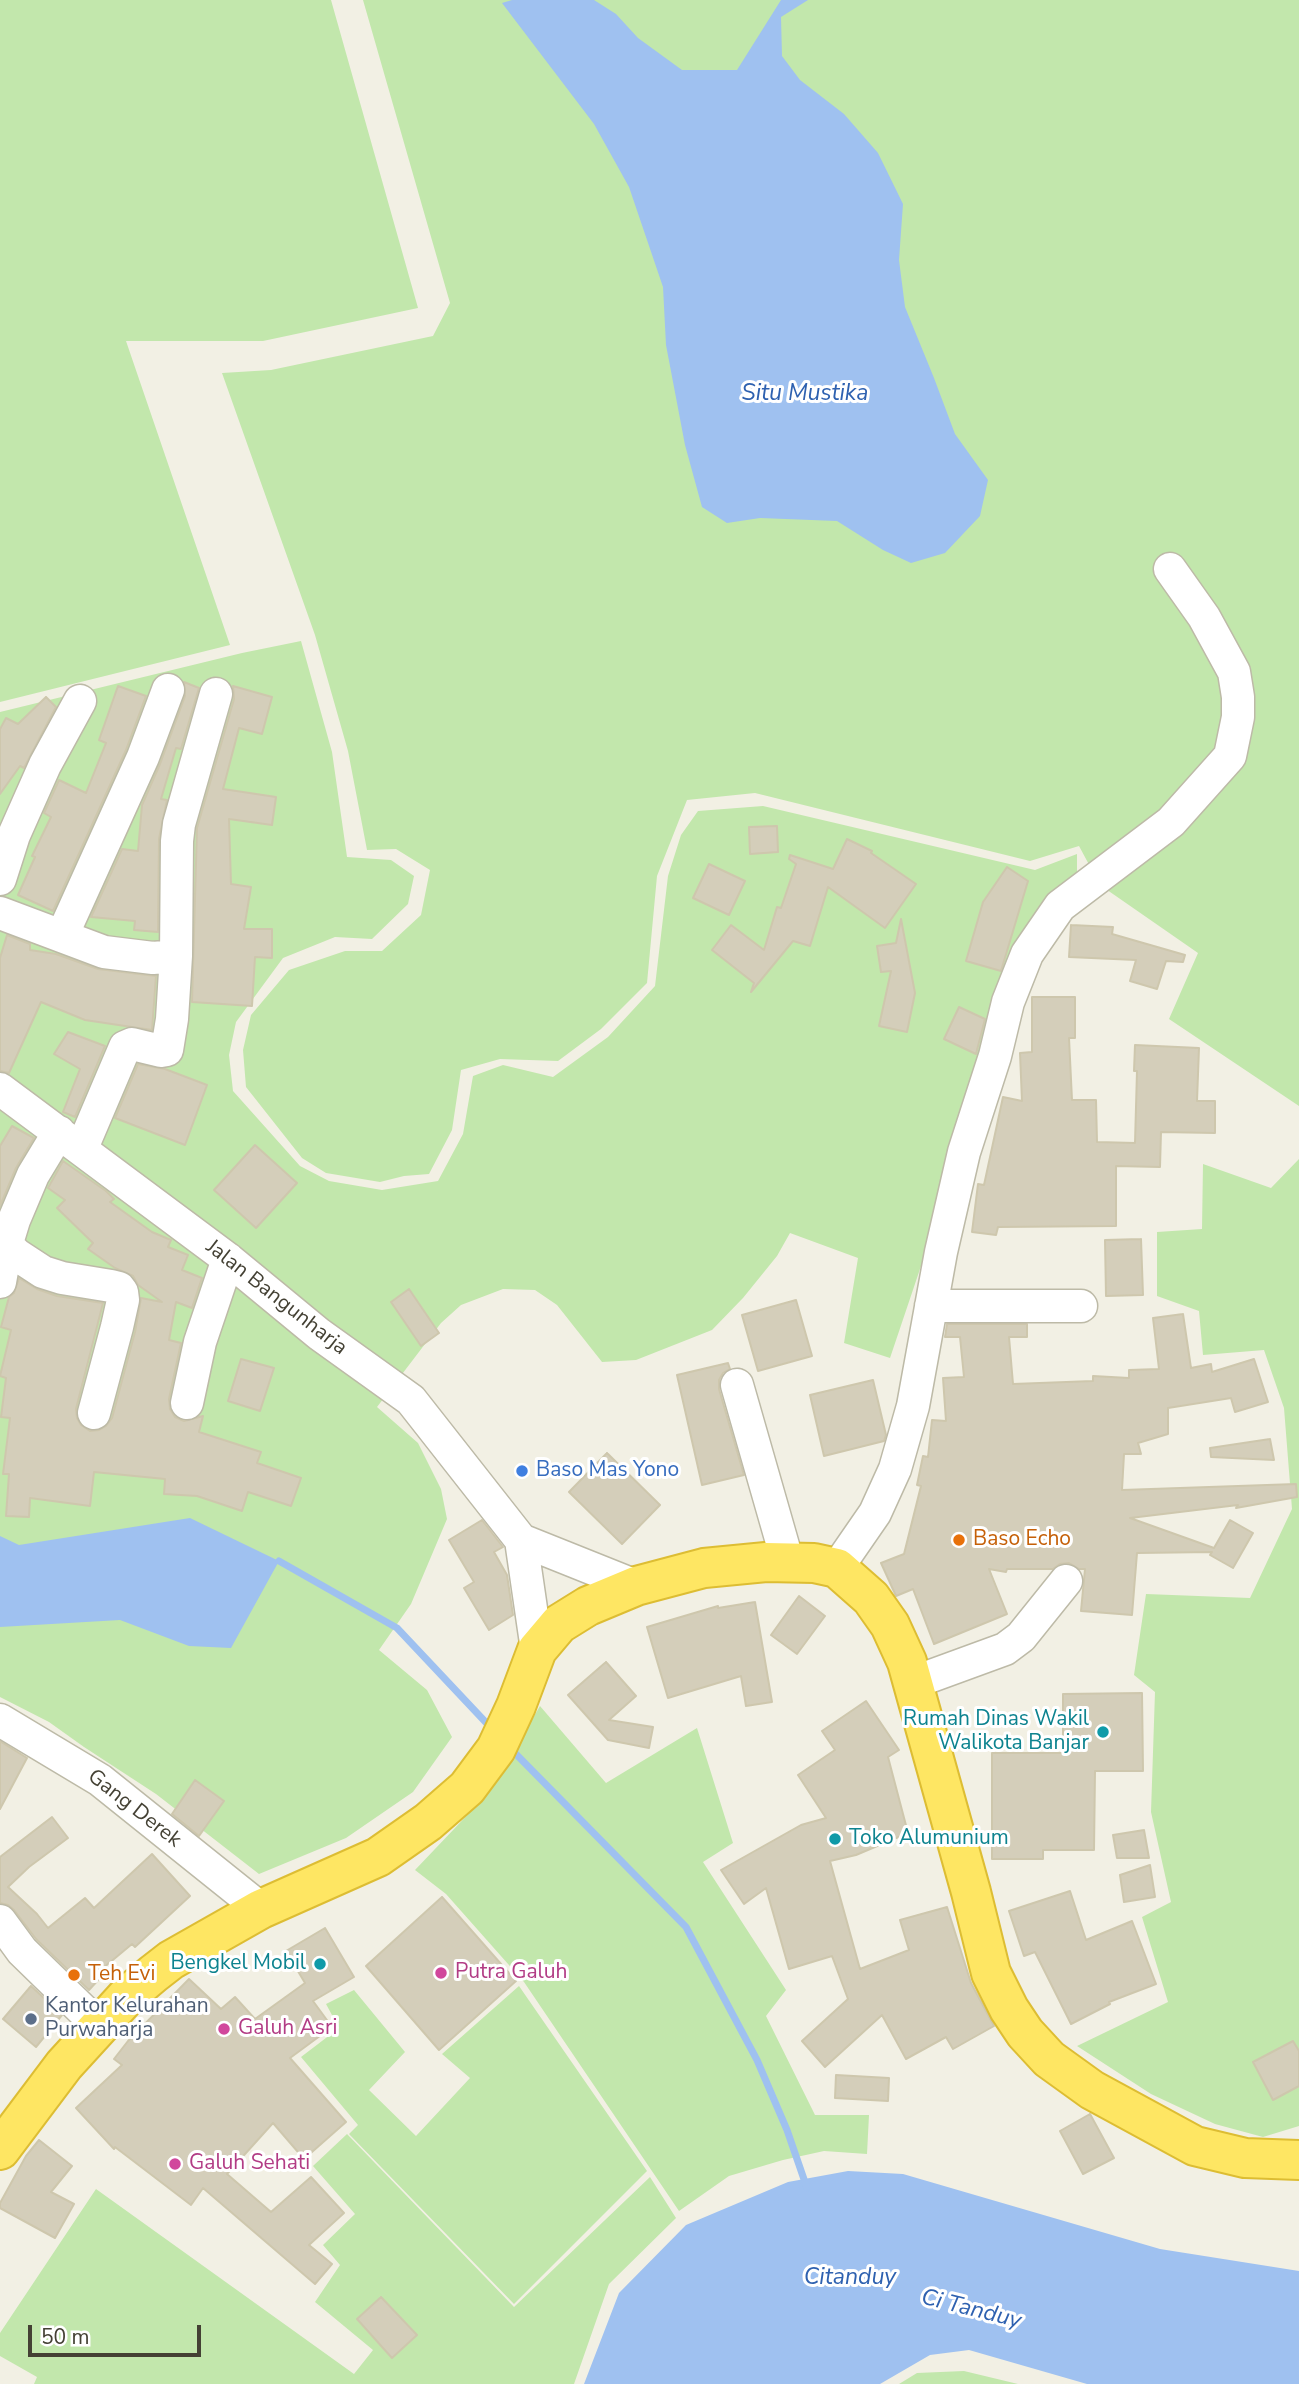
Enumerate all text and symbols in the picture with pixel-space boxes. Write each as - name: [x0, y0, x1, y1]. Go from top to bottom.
- water label: Situ Mustika: [742, 380, 868, 408]
- street label: Jalan Bangunharja: [200, 1235, 352, 1361]
- place label: Baso Mas Yono: [536, 1458, 679, 1484]
- marker: Baso Mas Yono: [514, 1463, 530, 1479]
- place label: Baso Echo: [973, 1527, 1071, 1553]
- marker: Baso Echo: [951, 1532, 967, 1548]
- place label: Rumah Dinas Wakil Walikota Banjar: [903, 1707, 1089, 1757]
- marker: Rumah Dinas Wakil Walikota Banjar: [1095, 1724, 1111, 1740]
- street label: Gang Derek: [82, 1765, 186, 1853]
- place label: Toko Alumunium: [849, 1826, 1009, 1852]
- marker: Toko Alumunium: [827, 1831, 843, 1847]
- place label: Bengkel Mobil: [170, 1951, 306, 1977]
- marker: Bengkel Mobil: [312, 1956, 328, 1972]
- place label: Putra Galuh: [455, 1960, 568, 1986]
- place label: Teh Evi: [88, 1962, 155, 1988]
- marker: Putra Galuh: [433, 1965, 449, 1981]
- marker: Teh Evi: [66, 1967, 82, 1983]
- place label: Kantor Kelurahan Purwaharja: [45, 1994, 209, 2044]
- marker: Kantor Kelurahan Purwaharja: [23, 2011, 39, 2027]
- place label: Galuh Asri: [238, 2016, 337, 2042]
- marker: Galuh Asri: [216, 2021, 232, 2037]
- place label: Galuh Sehati: [189, 2151, 310, 2177]
- marker: Galuh Sehati: [167, 2156, 183, 2172]
- water label: Citanduy: [804, 2264, 896, 2292]
- water label: Ci Tanduy: [918, 2284, 1024, 2336]
- scale bar: [32, 2310, 205, 2354]
- text: 50 m: [41, 2323, 90, 2351]

